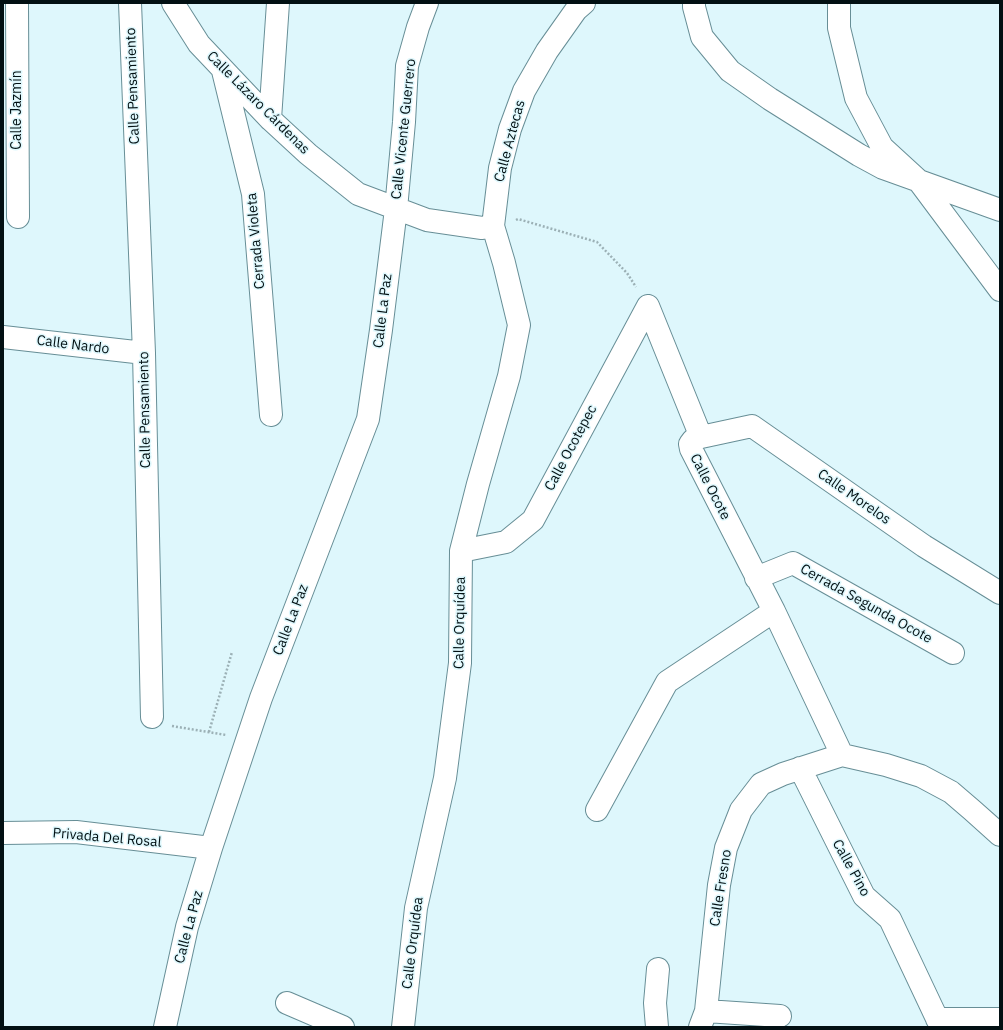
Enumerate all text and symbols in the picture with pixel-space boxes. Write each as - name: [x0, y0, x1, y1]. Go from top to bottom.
- street label: Calle Pensamiento: [123, 27, 143, 145]
- street label: Calle Lázaro Cárdenas: [203, 48, 313, 158]
- street label: Calle Vicente Guerrero: [388, 58, 420, 200]
- street label: Calle Jazmín: [9, 70, 25, 150]
- street label: Calle Aztecas: [491, 98, 529, 184]
- street label: Cerrada Violeta: [243, 192, 269, 290]
- street label: Calle La Paz: [370, 273, 396, 349]
- street label: Calle Nardo: [36, 332, 110, 358]
- street label: Calle Pensamiento: [136, 351, 154, 469]
- street label: Calle Ocotepec: [541, 402, 601, 494]
- street label: Calle Ocote: [686, 451, 734, 523]
- street label: Calle Morelos: [814, 466, 894, 528]
- street label: Cerrada Segunda Ocote: [797, 561, 935, 647]
- street label: Calle Orquídea: [451, 577, 469, 669]
- street label: Calle La Paz: [270, 582, 312, 658]
- street label: Privada Del Rosal: [52, 825, 162, 851]
- street label: Calle Pino: [829, 837, 873, 899]
- street label: Calle Fresno: [707, 848, 735, 928]
- street label: Calle La Paz: [171, 889, 207, 965]
- street label: Calle Orquídea: [399, 896, 427, 990]

